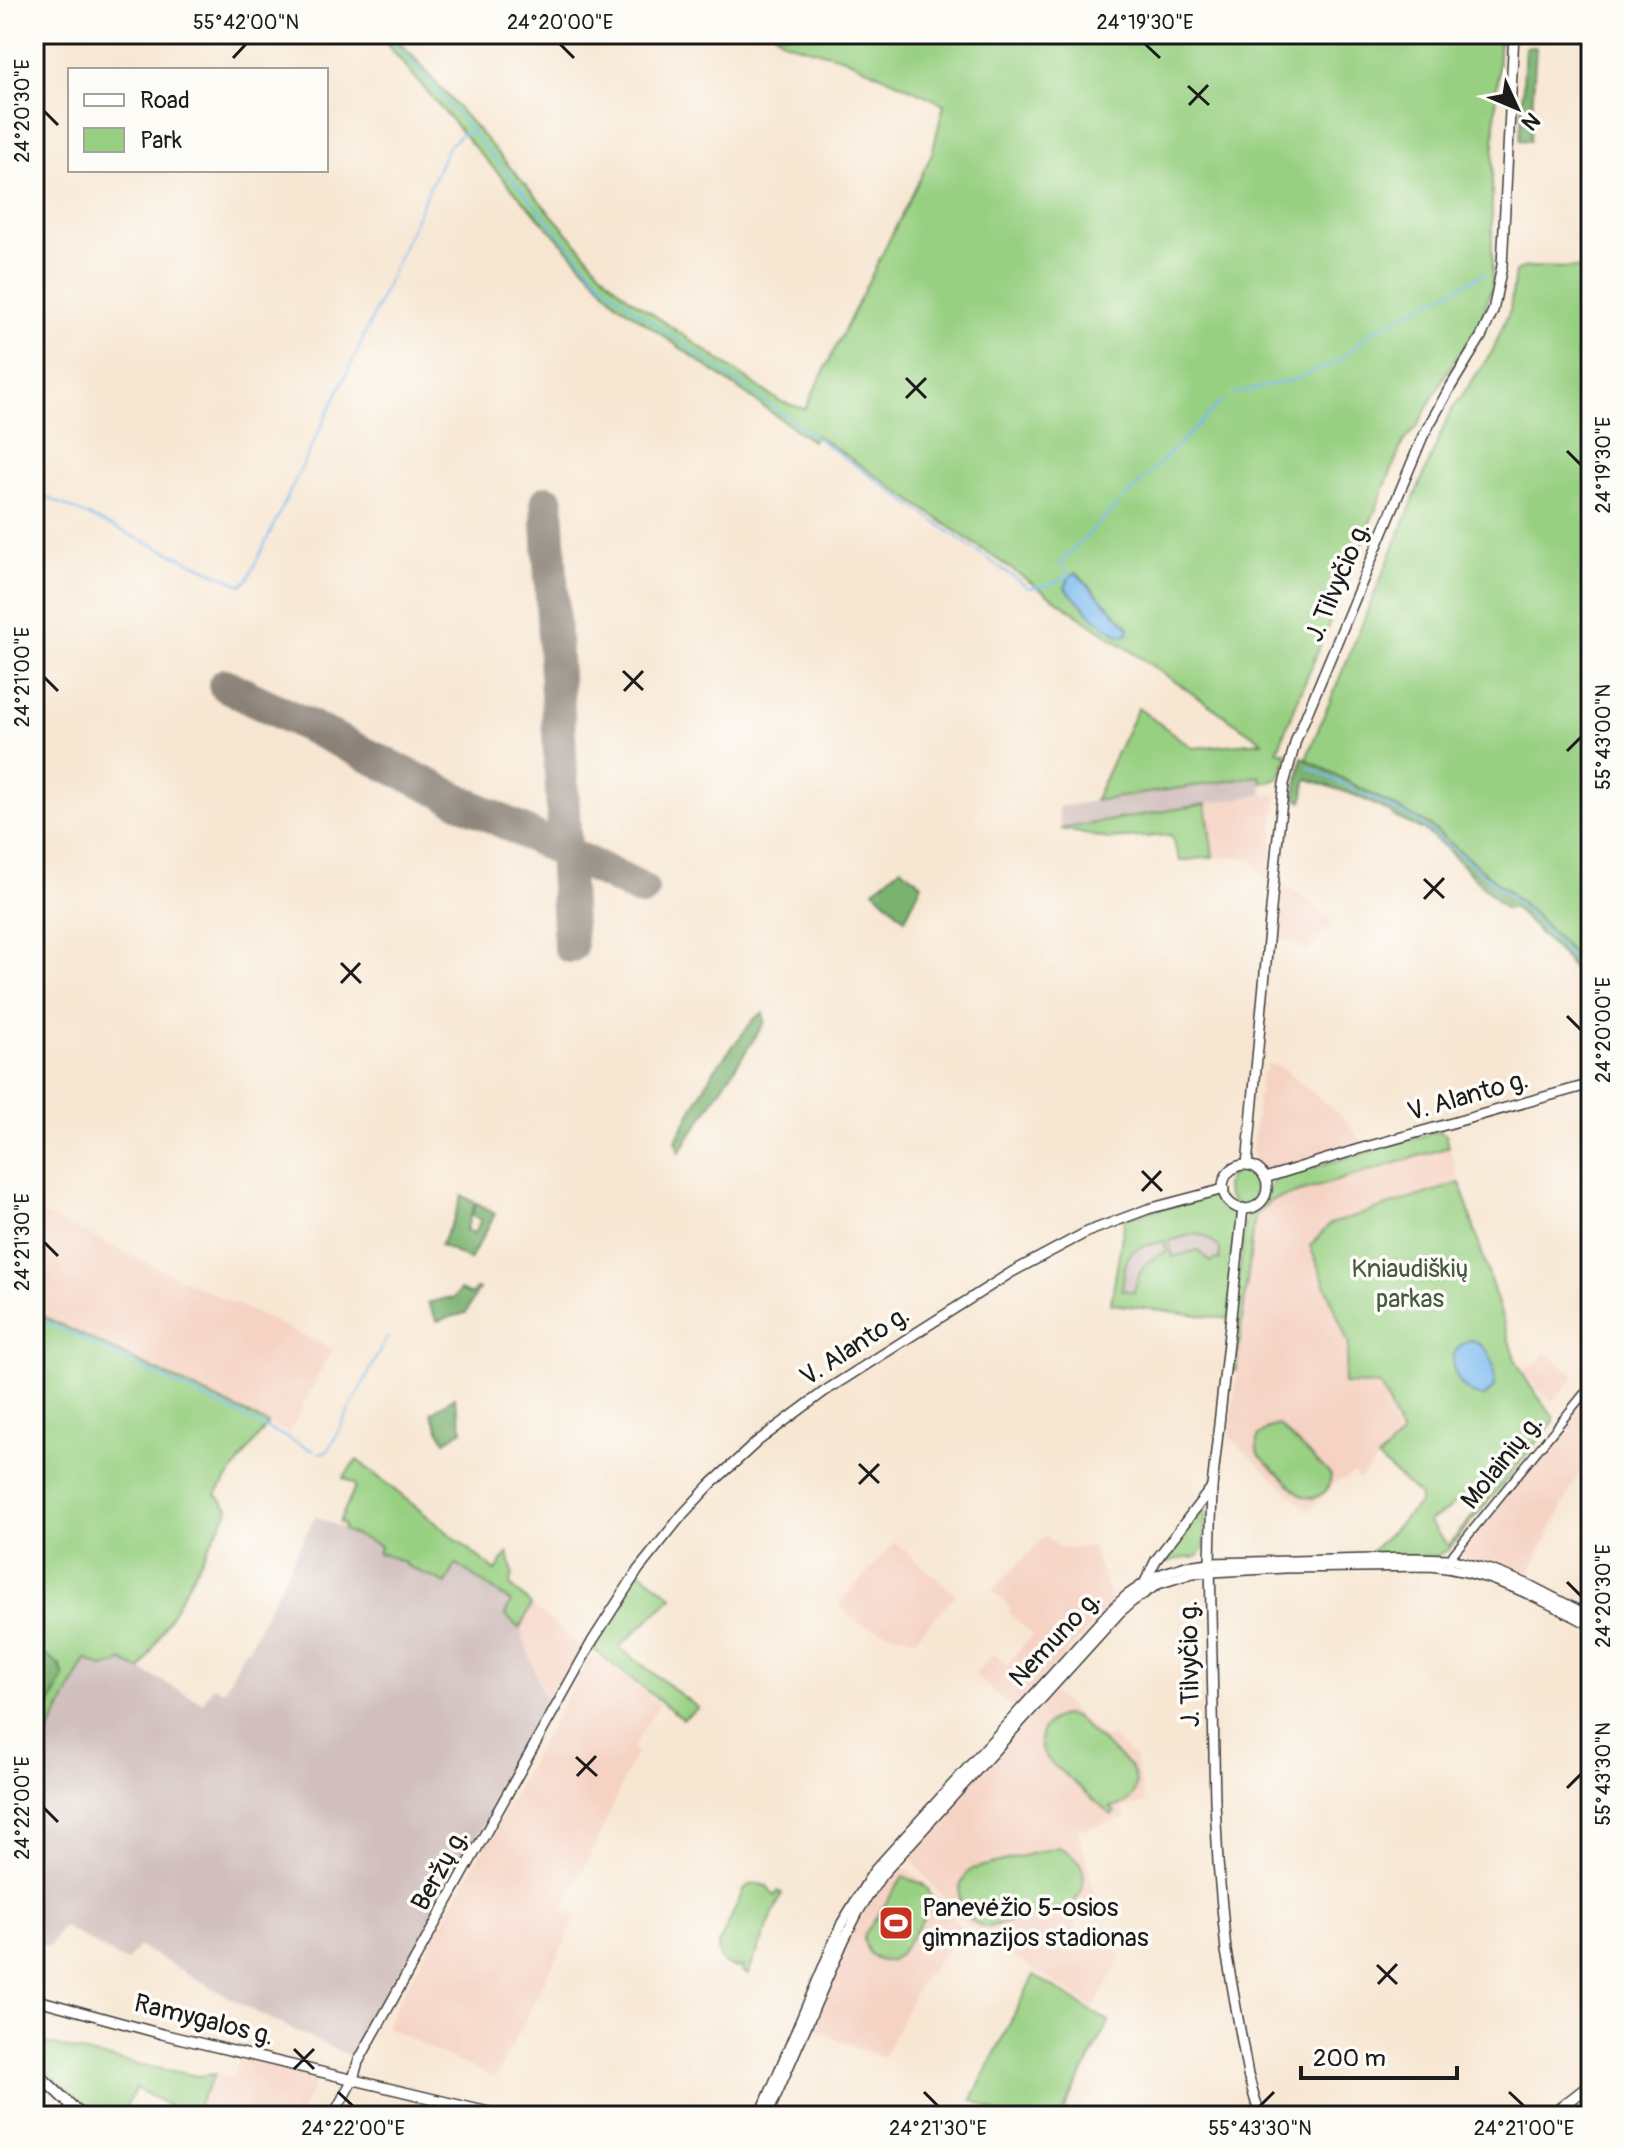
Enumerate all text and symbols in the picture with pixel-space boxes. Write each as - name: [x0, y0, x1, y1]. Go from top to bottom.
- text: 55°42'00"N: [193, 10, 299, 35]
- text: 24°20'00"E: [507, 10, 613, 35]
- text: 24°19'30"E: [1097, 10, 1193, 35]
- text: 24°20'30"E: [10, 59, 35, 163]
- legend: [68, 68, 328, 172]
- north arrow: [1477, 68, 1557, 148]
- text: Road: [140, 86, 190, 115]
- text: N: [1515, 106, 1546, 136]
- text: Park: [140, 126, 182, 155]
- text: 24°19'30"E: [1591, 417, 1616, 513]
- street label: J. Tilvyčio g.: [1298, 517, 1378, 647]
- text: 24°21'00"E: [10, 627, 35, 727]
- text: 55°43'00"N: [1591, 684, 1616, 790]
- text: 24°20'00"E: [1591, 977, 1616, 1083]
- street label: V. Alanto g.: [1404, 1064, 1532, 1128]
- text: 24°21'30"E: [10, 1193, 35, 1291]
- park label: Kniaudiškių parkas: [1351, 1253, 1469, 1315]
- street label: V. Alanto g.: [794, 1299, 916, 1393]
- street label: Molainių g.: [1454, 1408, 1550, 1516]
- text: 24°20'30"E: [1591, 1544, 1616, 1648]
- street label: Nemuno g.: [1002, 1584, 1108, 1694]
- street label: J. Tilvyčio g.: [1173, 1600, 1207, 1728]
- text: 55°43'30"N: [1591, 1722, 1616, 1826]
- text: 24°22'00"E: [10, 1756, 35, 1860]
- street label: Beržų g.: [405, 1824, 475, 1916]
- place label: Panevėžio 5-osios gimnazijos stadionas: [922, 1892, 1149, 1954]
- sports icon: Panevėžio 5-osios gimnazijos stadionas: [877, 1904, 915, 1942]
- street label: Ramygalos g.: [131, 1987, 277, 2053]
- scale bar: [1301, 2030, 1457, 2080]
- text: 200 m: [1313, 2044, 1386, 2073]
- text: 24°22'00"E: [301, 2116, 405, 2141]
- text: 24°21'30"E: [889, 2116, 987, 2141]
- text: 55°43'30"N: [1208, 2116, 1312, 2141]
- text: 24°21'00"E: [1474, 2116, 1574, 2141]

